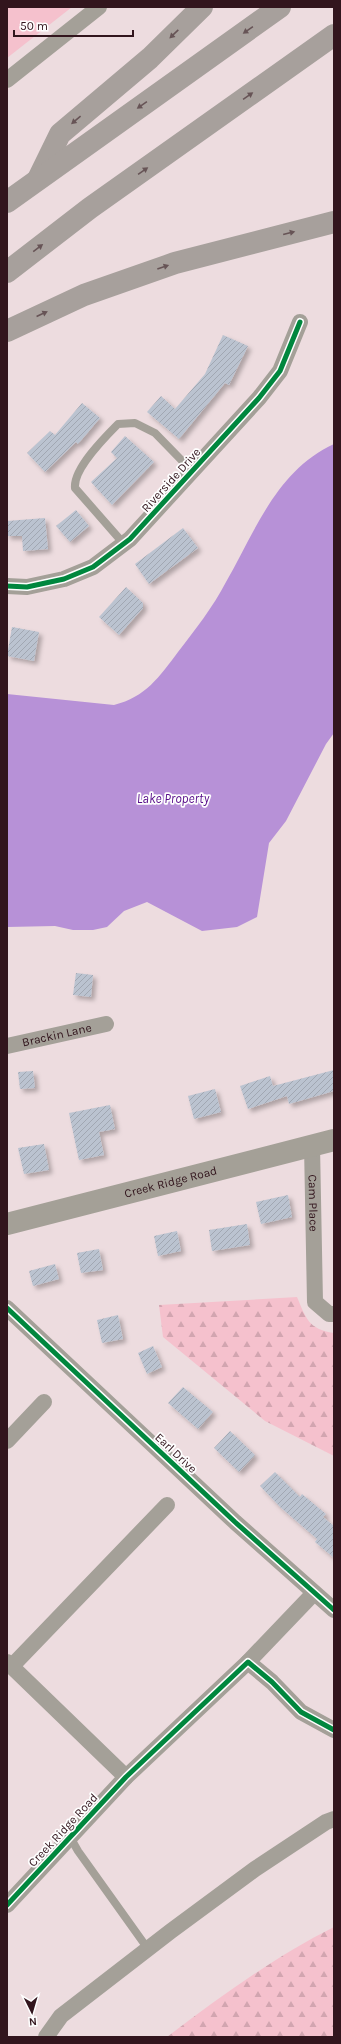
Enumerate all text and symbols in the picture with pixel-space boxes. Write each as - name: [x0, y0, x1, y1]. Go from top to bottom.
- scale bar: [14, 12, 133, 38]
- text: 50 m: [20, 19, 48, 33]
- one-way arrow: [243, 26, 254, 34]
- one-way arrow: [169, 29, 179, 39]
- one-way arrow: [243, 92, 254, 100]
- one-way arrow: [137, 101, 148, 109]
- one-way arrow: [71, 115, 82, 124]
- one-way arrow: [137, 167, 148, 175]
- one-way arrow: [283, 230, 295, 236]
- one-way arrow: [33, 244, 43, 252]
- one-way arrow: [158, 264, 170, 270]
- one-way arrow: [37, 311, 48, 317]
- street label: Riverside Drive: [139, 445, 203, 515]
- water label: Lake Property: [137, 791, 209, 806]
- street label: Brackin Lane: [21, 1020, 93, 1049]
- street label: Creek Ridge Road: [123, 1163, 219, 1201]
- street label: Cam Place: [306, 1174, 321, 1232]
- street label: Earl Drive: [152, 1430, 200, 1476]
- street label: Creek Ridge Road: [25, 1790, 101, 1870]
- north arrow: [12, 1992, 52, 2032]
- text: N: [28, 2015, 37, 2028]

